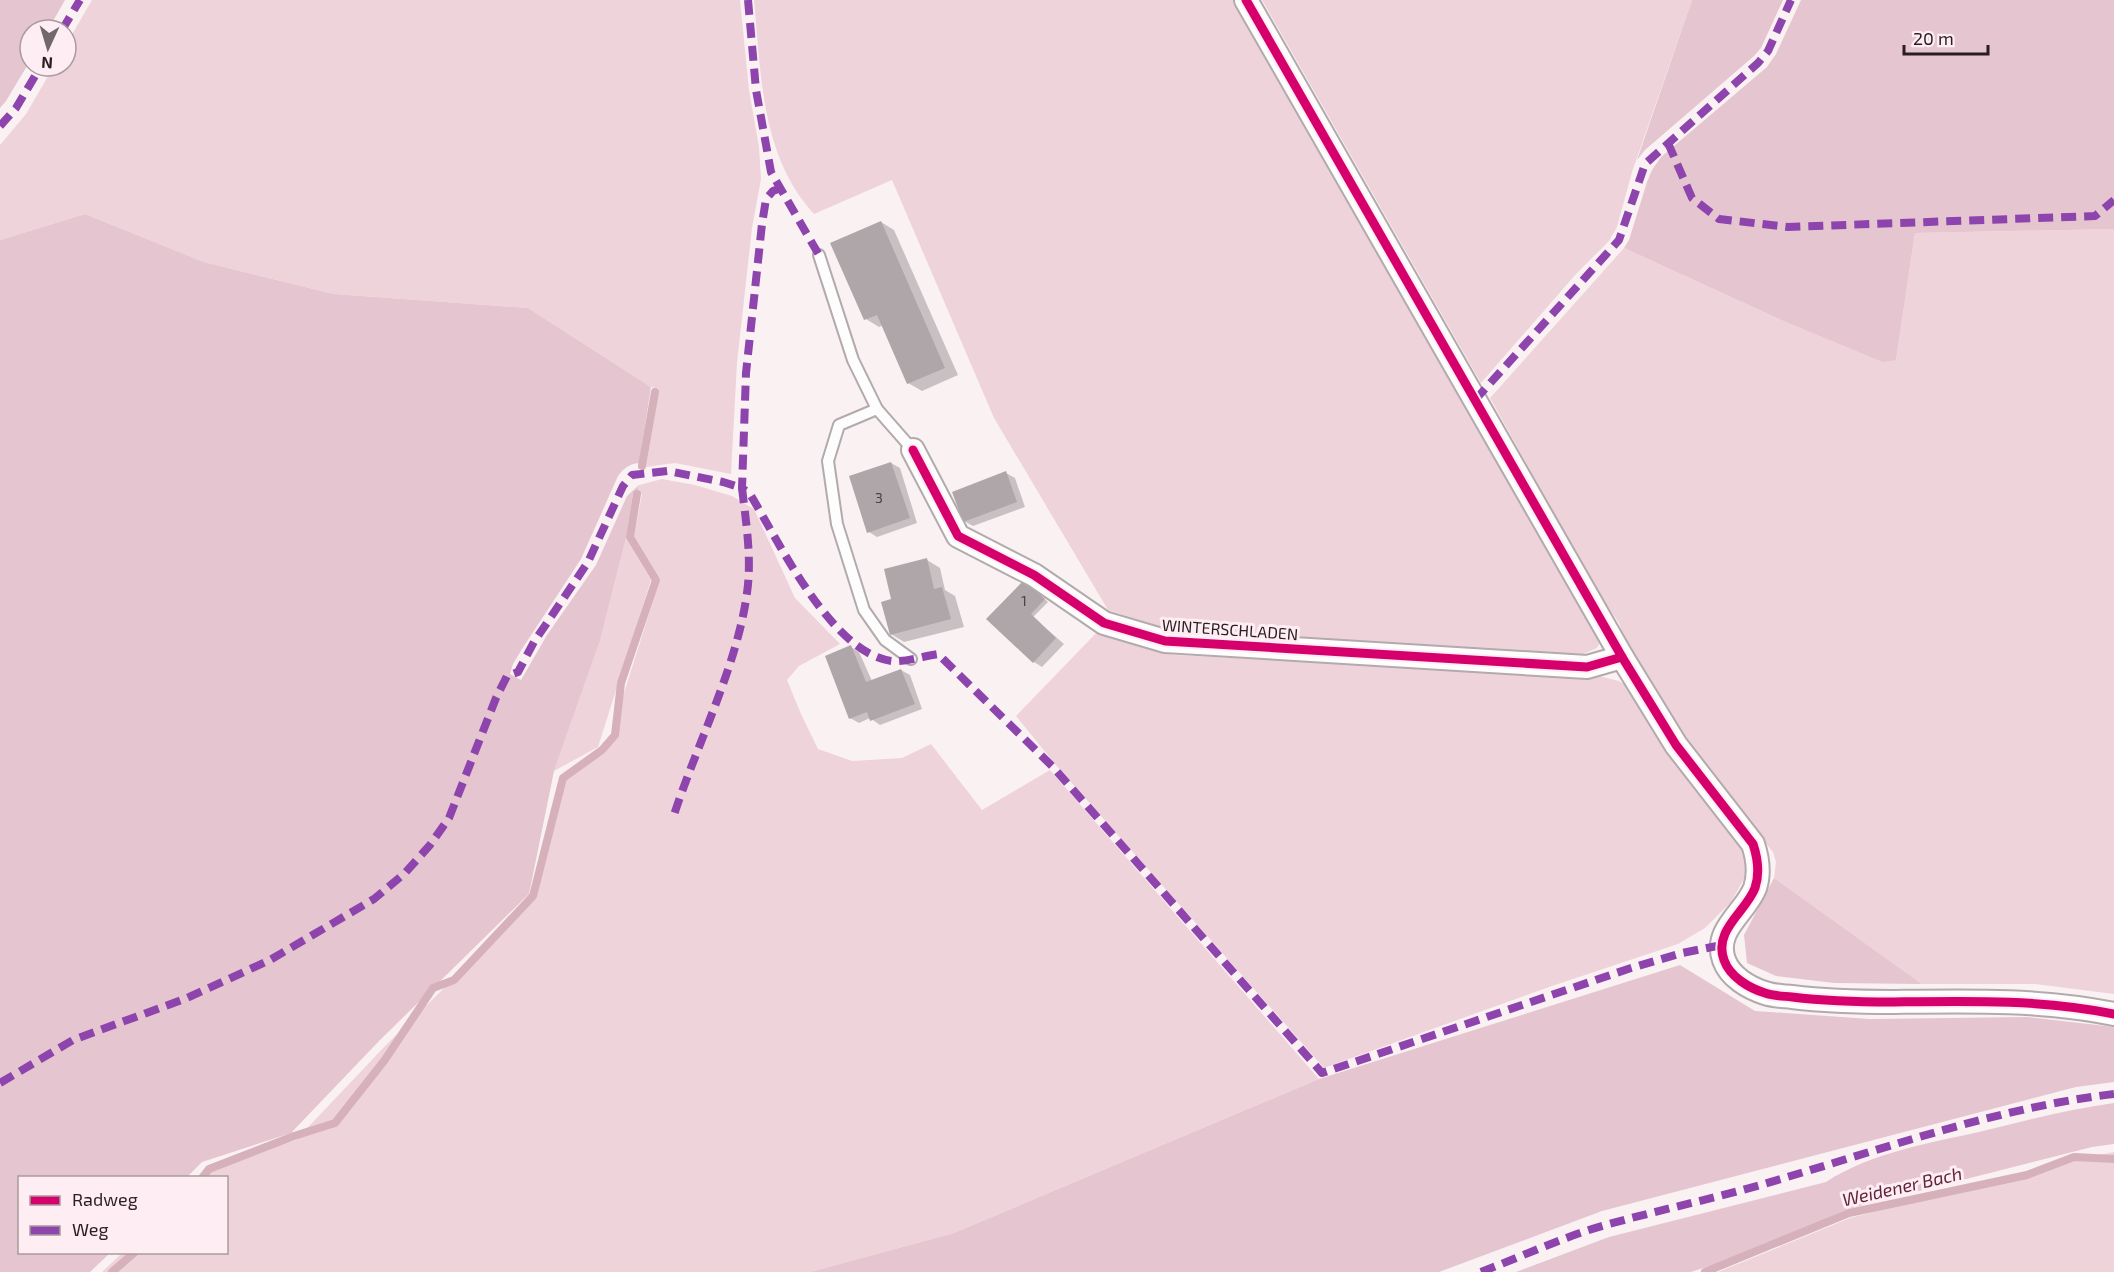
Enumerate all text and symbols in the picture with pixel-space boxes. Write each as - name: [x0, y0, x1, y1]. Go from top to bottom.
- north arrow: [18, 18, 78, 78]
- scale bar: [1904, 18, 1988, 56]
- text: 20 m: [1913, 27, 1954, 49]
- text: N: [40, 54, 53, 73]
- house number: 3: [875, 489, 883, 506]
- house number: 1: [1021, 592, 1027, 609]
- street label: WINTERSCHLADEN: [1161, 615, 1299, 643]
- water label: Weidener Bach: [1840, 1162, 1964, 1210]
- legend: [18, 1176, 228, 1254]
- text: Radweg: [72, 1188, 138, 1210]
- text: Weg: [72, 1218, 108, 1240]

